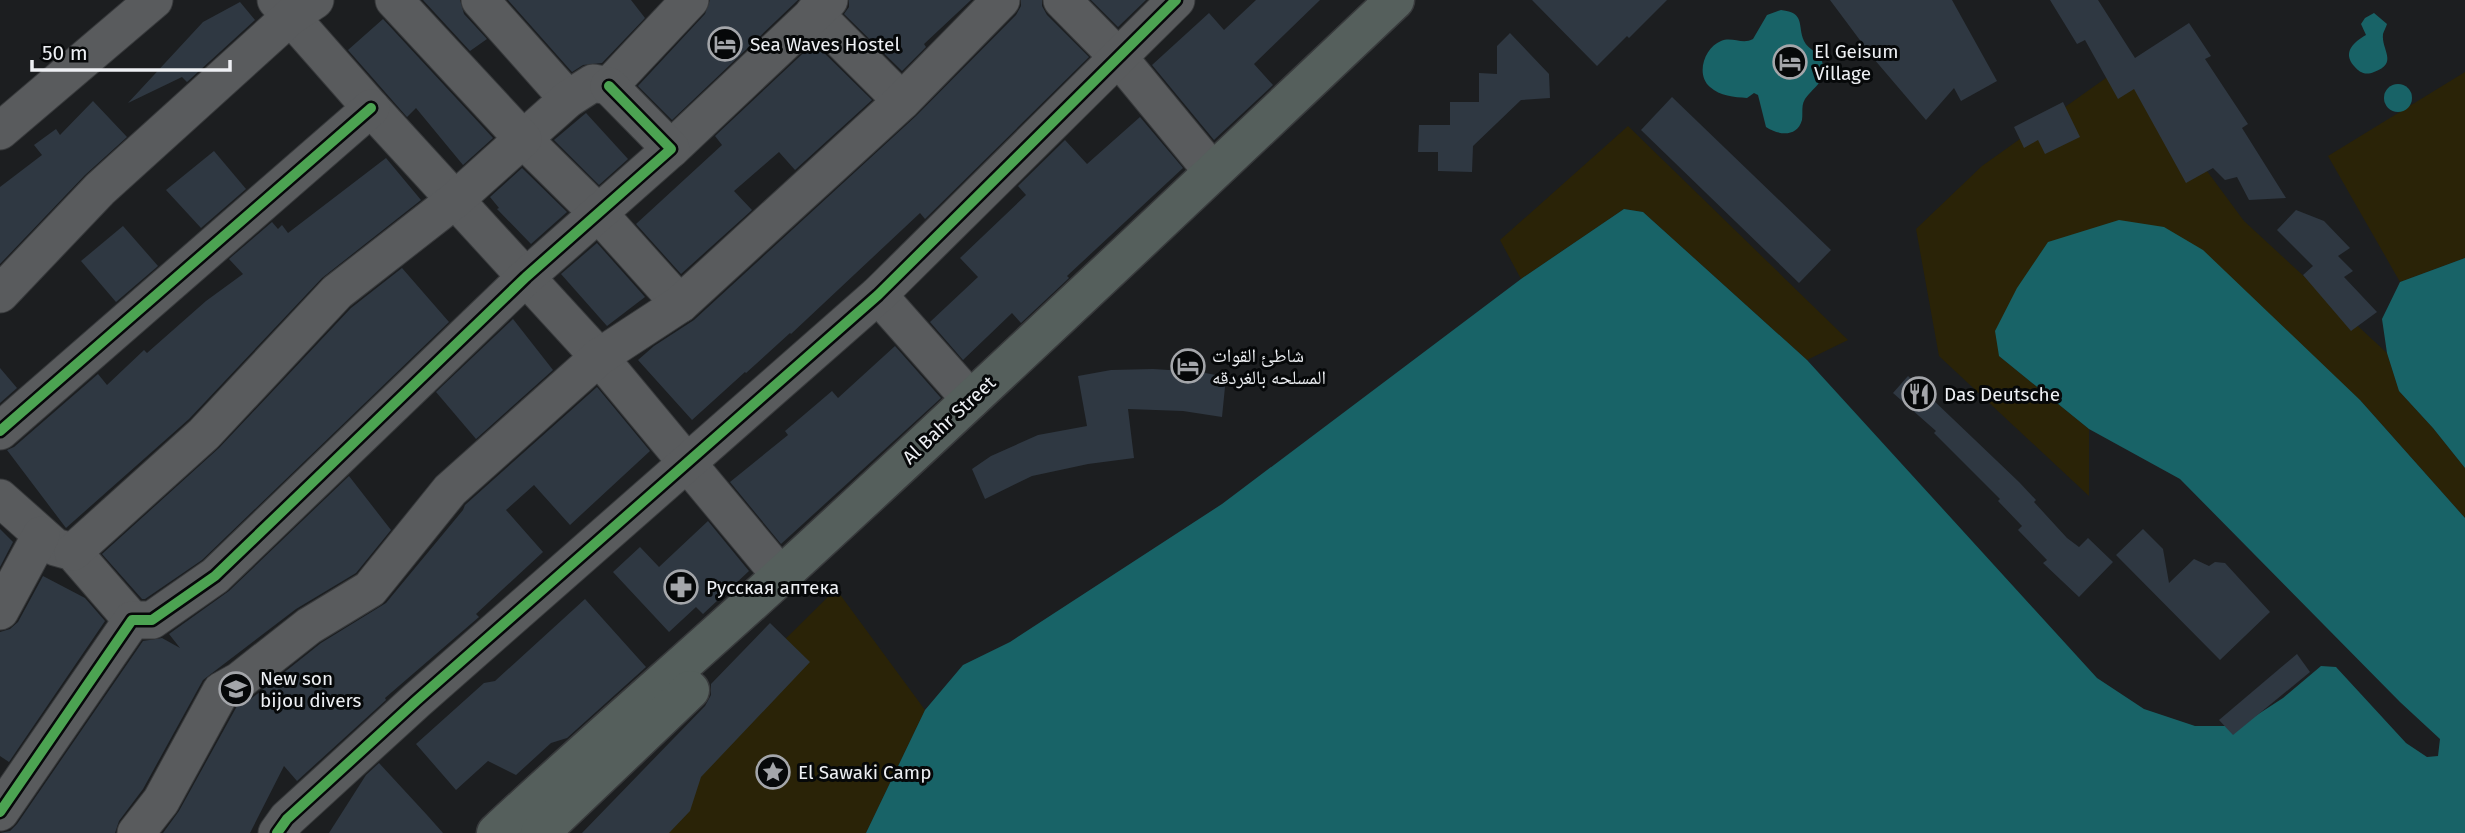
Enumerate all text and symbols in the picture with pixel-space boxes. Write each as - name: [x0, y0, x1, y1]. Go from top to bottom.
- hotel icon: Sea Waves Hostel: [706, 25, 744, 63]
- scale bar: [32, 28, 229, 72]
- place label: Sea Waves Hostel: [750, 33, 900, 56]
- text: 50 m: [42, 40, 88, 66]
- place label: El Geisum Village: [1814, 40, 1899, 85]
- hotel icon: El Geisum Village: [1771, 43, 1809, 81]
- place label: شاطئ القوات المسلحه بالغردقه: [1212, 344, 1326, 389]
- hotel icon: شاطئ القوات المسلحه بالغردقه: [1169, 347, 1207, 385]
- street label: Al Bahr Street: [898, 371, 1000, 469]
- restaurant icon: Das Deutsche: [1900, 375, 1938, 413]
- place label: Das Deutsche: [1944, 383, 2060, 406]
- pharmacy icon: Русская аптека: [662, 568, 700, 606]
- place label: Русская аптека: [706, 576, 839, 599]
- place label: New son bijou divers: [260, 667, 362, 712]
- school or university icon: New son bijou divers: [217, 670, 255, 708]
- place icon: El Sawaki Camp: [754, 753, 792, 791]
- place label: El Sawaki Camp: [798, 761, 931, 784]

